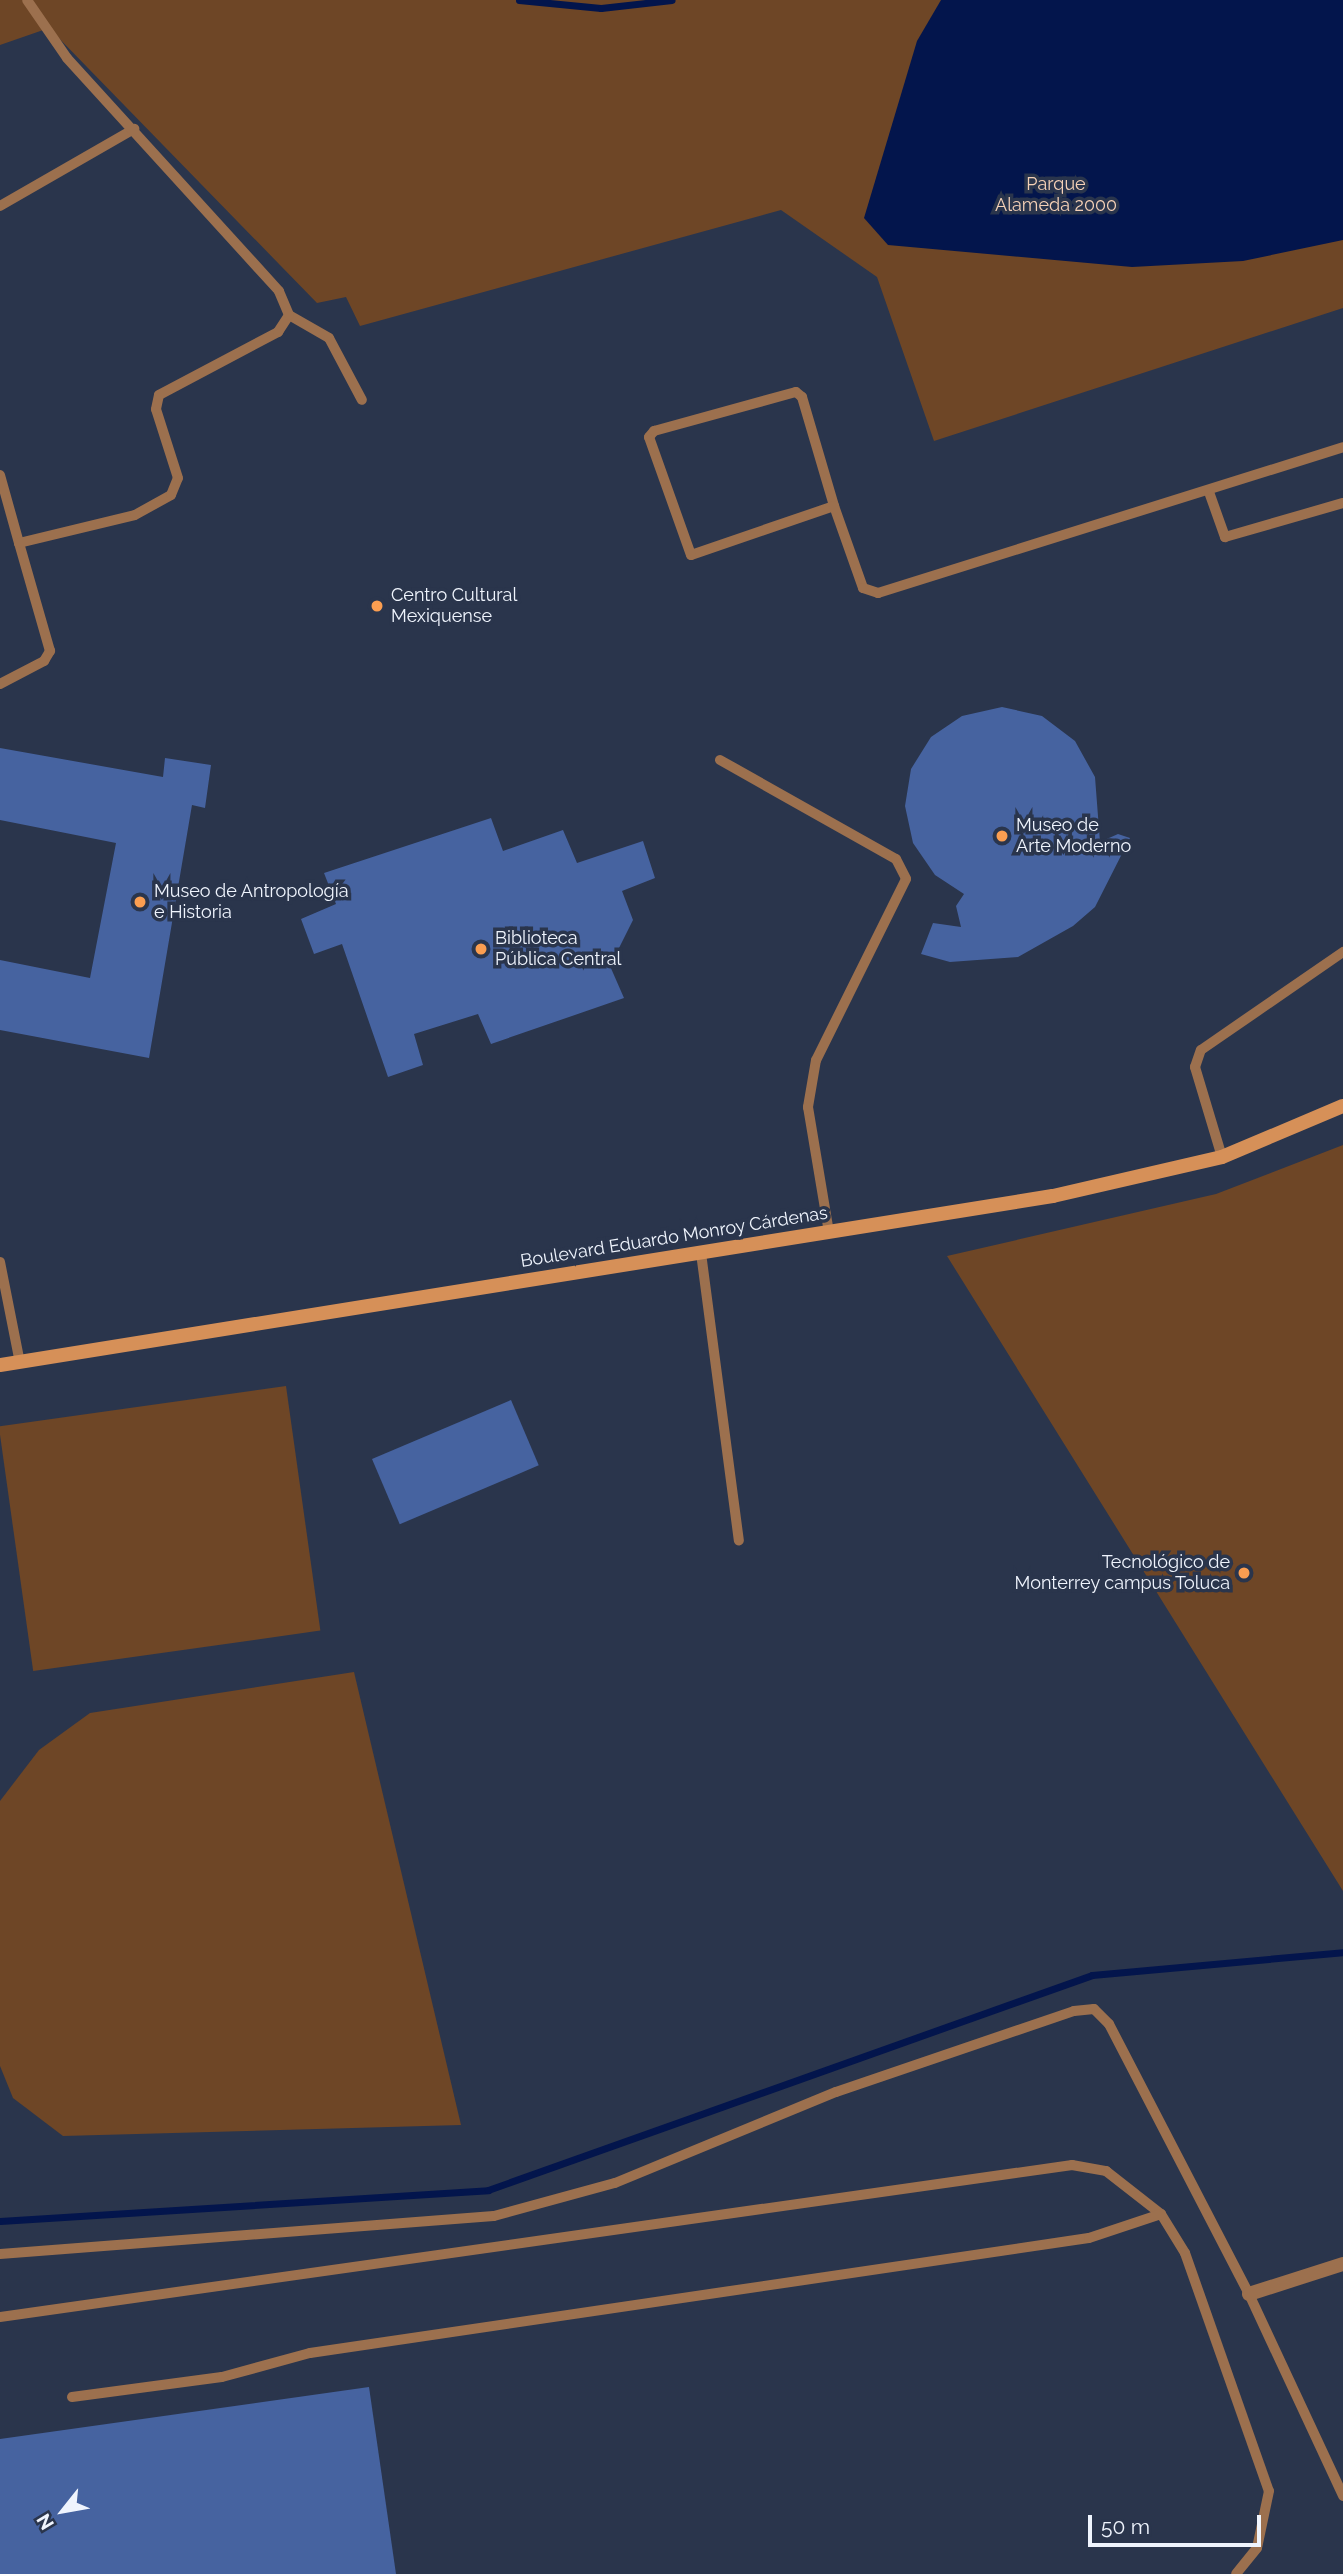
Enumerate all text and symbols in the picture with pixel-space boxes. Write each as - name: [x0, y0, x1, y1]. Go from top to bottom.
- park label: Parque Alameda 2000: [995, 174, 1117, 216]
- place label: Centro Cultural Mexiquense: [391, 585, 517, 628]
- marker: Centro Cultural Mexiquense: [369, 598, 385, 614]
- place label: Museo de Arte Moderno: [1016, 815, 1131, 858]
- marker: Museo de Arte Moderno: [994, 828, 1010, 844]
- place label: Museo de Antropología e Historia: [154, 881, 349, 924]
- marker: Museo de Antropología e Historia: [132, 894, 148, 910]
- place label: Biblioteca Pública Central: [495, 928, 621, 970]
- marker: Biblioteca Pública Central: [473, 941, 489, 957]
- street label: Boulevard Eduardo Monroy Cárdenas: [519, 1202, 829, 1272]
- place label: Tecnológico de Monterrey campus Toluca: [1014, 1552, 1230, 1594]
- marker: Tecnológico de Monterrey campus Toluca: [1236, 1565, 1252, 1581]
- north arrow: [28, 2476, 98, 2546]
- scale bar: [1091, 2500, 1264, 2544]
- text: N: [32, 2510, 58, 2534]
- text: 50 m: [1101, 2514, 1150, 2539]

